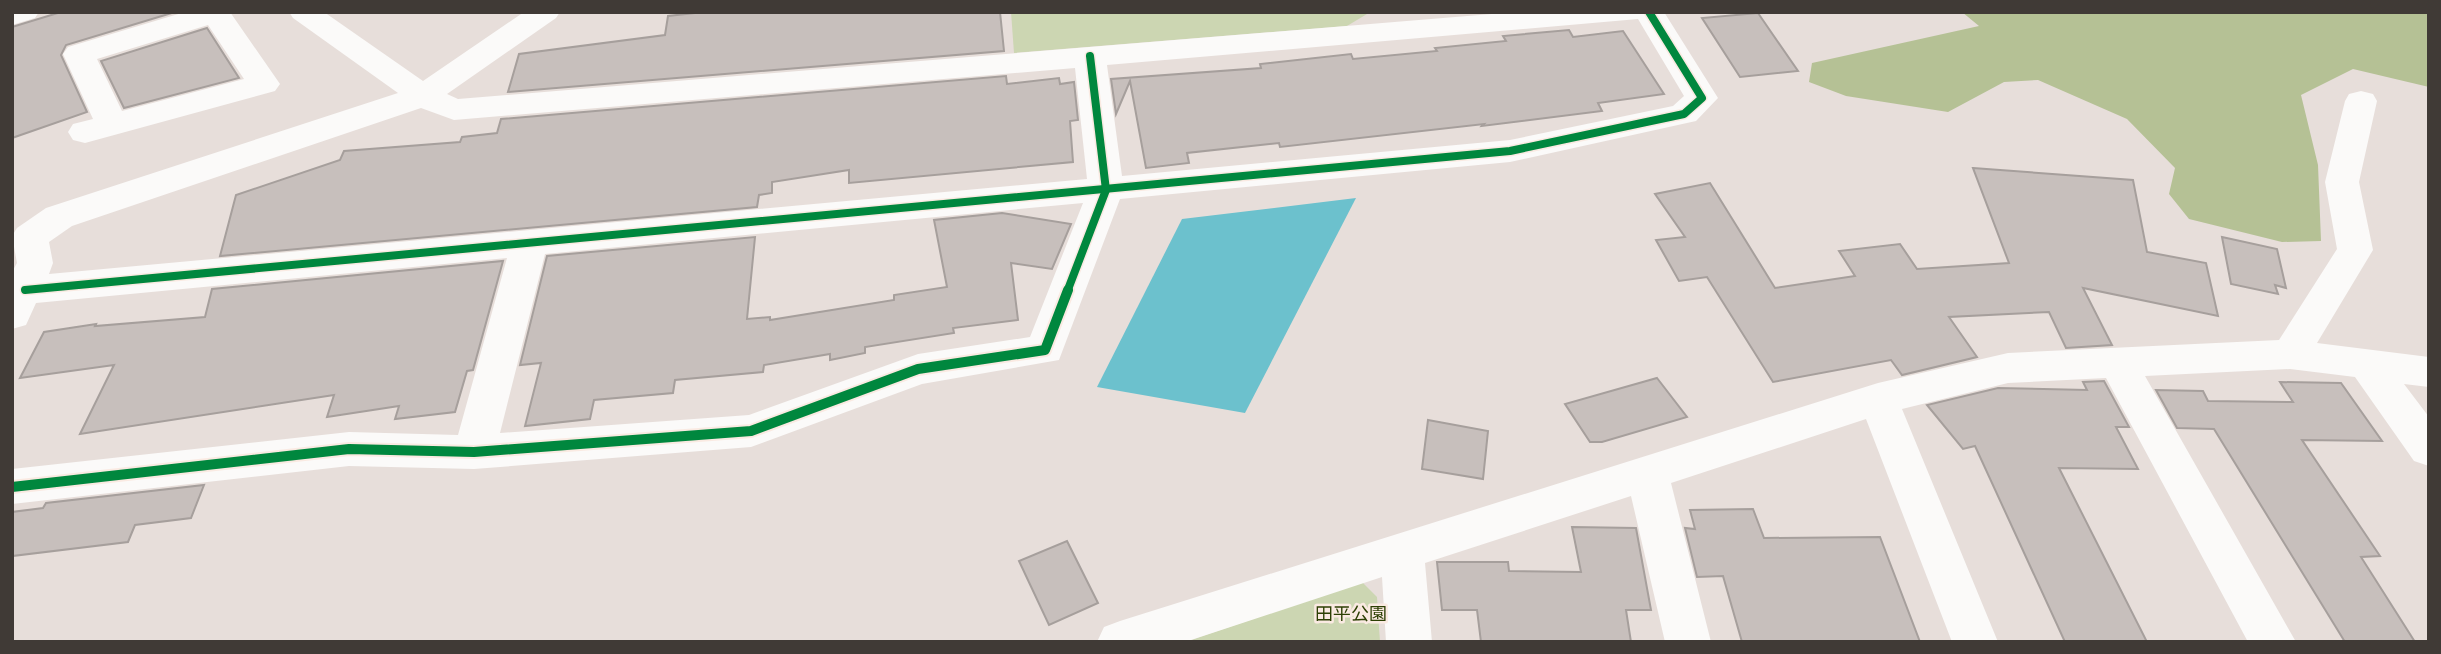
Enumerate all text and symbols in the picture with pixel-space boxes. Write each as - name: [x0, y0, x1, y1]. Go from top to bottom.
- park label: 田平公園: [1315, 601, 1387, 625]

